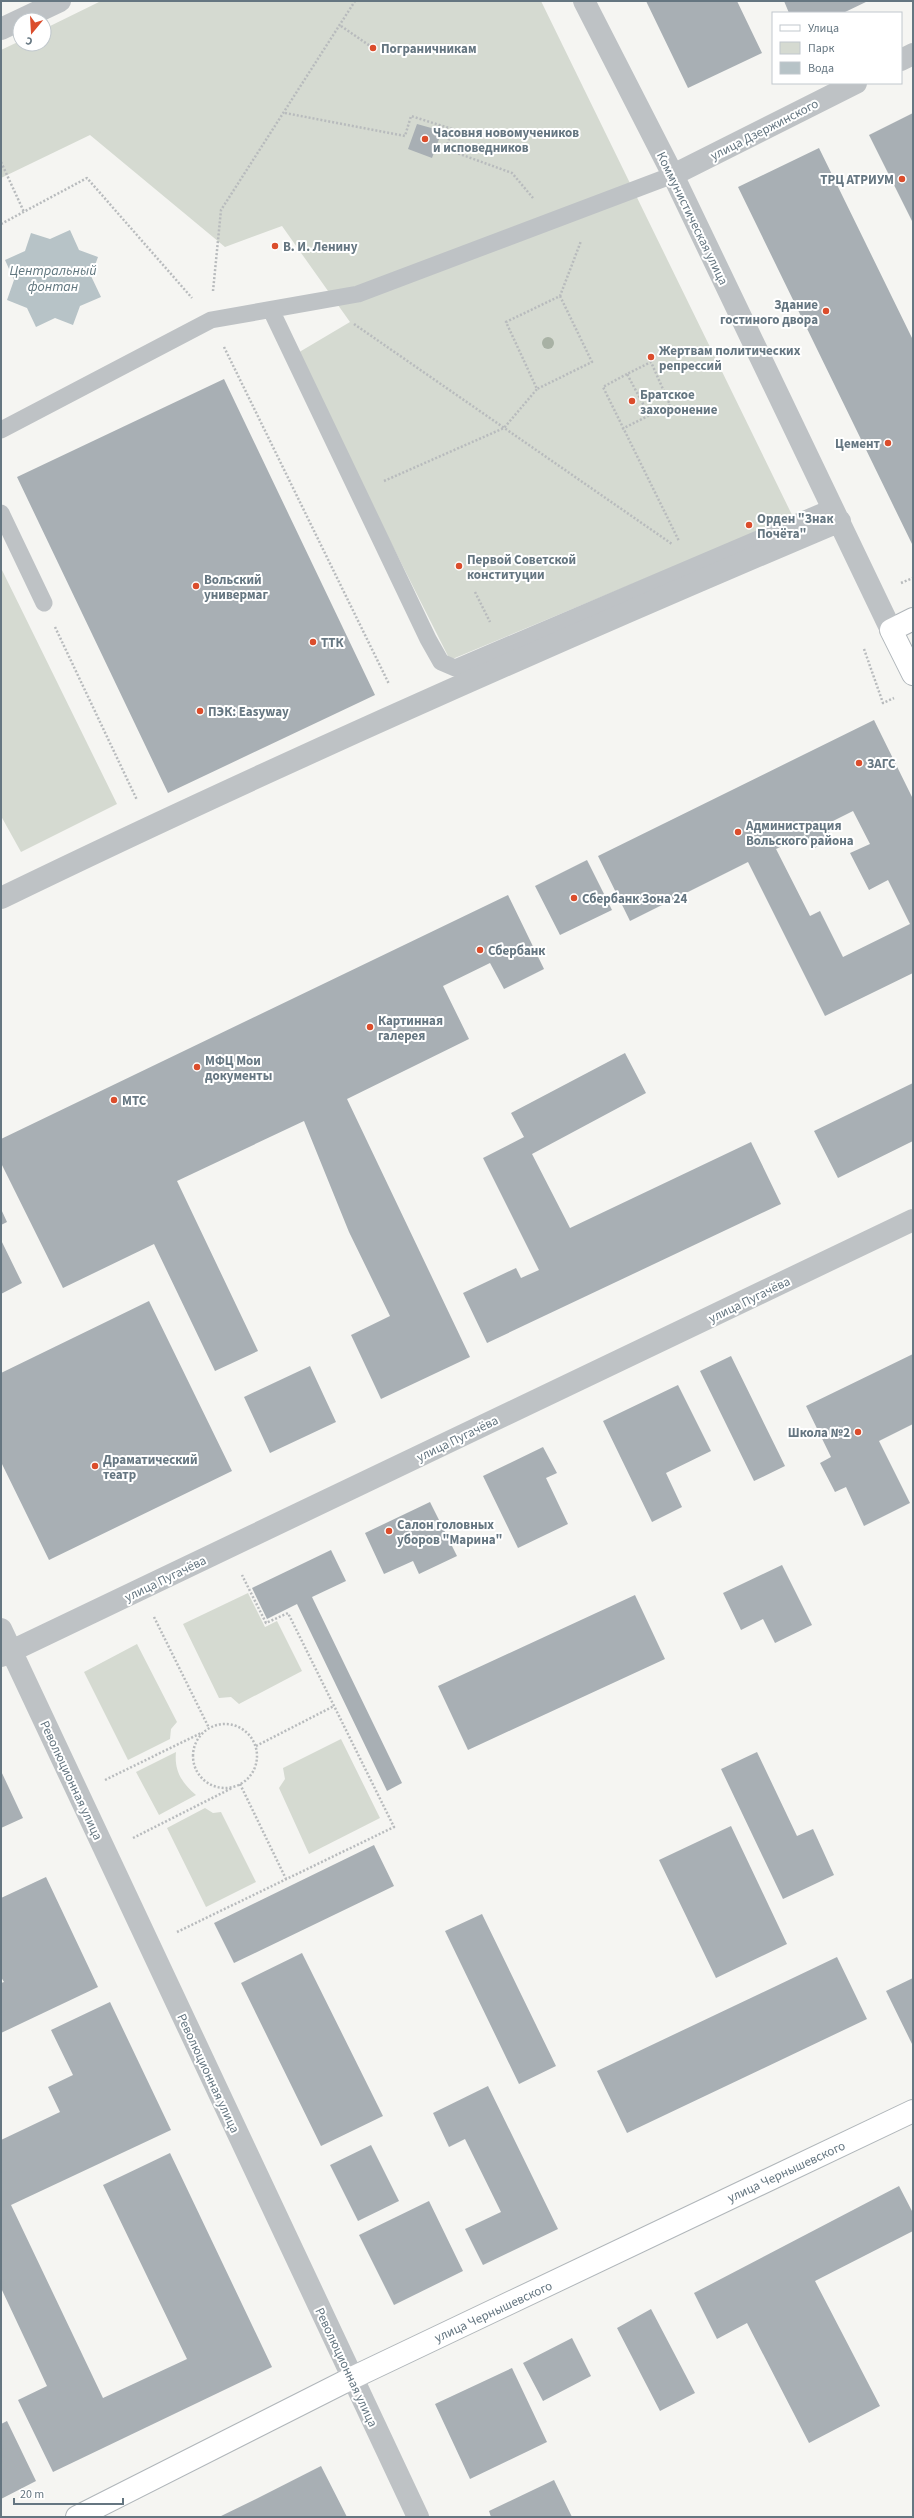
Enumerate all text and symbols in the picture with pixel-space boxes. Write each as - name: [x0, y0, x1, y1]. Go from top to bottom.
- north arrow: [12, 12, 52, 52]
- legend: [772, 12, 902, 84]
- text: Улица: [808, 20, 839, 37]
- text: С: [23, 33, 34, 49]
- place label: Пограничникам: [381, 40, 476, 58]
- text: Парк: [808, 40, 834, 57]
- marker: Пограничникам: [368, 43, 378, 53]
- text: Вода: [808, 60, 834, 77]
- street label: улица Дзержинского: [707, 95, 822, 165]
- place label: Часовня новомучеников и исповедников: [433, 124, 579, 157]
- marker: Часовня новомучеников и исповедников: [420, 134, 430, 144]
- street label: Коммунистическая улица: [652, 149, 732, 288]
- place label: ТРЦ АТРИУМ: [820, 171, 894, 189]
- marker: ТРЦ АТРИУМ: [897, 174, 907, 184]
- place label: В. И. Ленину: [283, 238, 358, 256]
- marker: В. И. Ленину: [270, 241, 280, 251]
- water label: Центральный фонтан: [10, 261, 96, 297]
- place label: Здание гостиного двора: [720, 296, 818, 329]
- marker: Здание гостиного двора: [821, 306, 831, 316]
- place label: Жертвам политических репрессий: [659, 342, 801, 375]
- marker: Жертвам политических репрессий: [646, 352, 656, 362]
- place label: Братское захоронение: [640, 386, 718, 419]
- marker: Братское захоронение: [627, 396, 637, 406]
- place label: Цемент: [835, 435, 881, 453]
- marker: Цемент: [883, 438, 893, 448]
- place label: Орден "Знак Почёта": [757, 510, 834, 543]
- marker: Орден "Знак Почёта": [744, 520, 754, 530]
- place label: Первой Советской конституции: [467, 551, 576, 584]
- marker: Первой Советской конституции: [454, 561, 464, 571]
- place label: Вольский универмаг: [204, 571, 268, 604]
- marker: Вольский универмаг: [191, 581, 201, 591]
- place label: ТТК: [321, 634, 344, 652]
- marker: ТТК: [308, 637, 318, 647]
- place label: ПЭК: Easyway: [208, 703, 289, 721]
- marker: ПЭК: Easyway: [195, 706, 205, 716]
- place label: ЗАГС: [867, 755, 896, 773]
- marker: ЗАГС: [854, 758, 864, 768]
- place label: Администрация Вольского района: [745, 817, 854, 850]
- marker: Администрация Вольского района: [733, 827, 743, 837]
- place label: Сбербанк Зона 24: [582, 890, 687, 908]
- marker: Сбербанк Зона 24: [569, 893, 579, 903]
- place label: Сбербанк: [488, 942, 546, 960]
- marker: Сбербанк: [475, 945, 485, 955]
- place label: Картинная галерея: [378, 1012, 443, 1045]
- marker: Картинная галерея: [365, 1022, 375, 1032]
- place label: МФЦ Мои документы: [205, 1052, 272, 1085]
- marker: МФЦ Мои документы: [192, 1062, 202, 1072]
- place label: МТС: [122, 1092, 147, 1110]
- marker: МТС: [109, 1095, 119, 1105]
- street label: улица Пугачёва: [706, 1272, 793, 1327]
- street label: улица Пугачёва: [414, 1411, 501, 1466]
- place label: Школа №2: [788, 1424, 850, 1442]
- marker: Школа №2: [853, 1427, 863, 1437]
- place label: Драматический театр: [103, 1451, 198, 1484]
- marker: Драматический театр: [90, 1461, 100, 1471]
- place label: Салон головных уборов "Марина": [397, 1516, 503, 1549]
- marker: Салон головных уборов "Марина": [384, 1526, 394, 1536]
- street label: улица Пугачёва: [122, 1551, 209, 1606]
- street label: Революционная улица: [36, 1718, 107, 1843]
- street label: Революционная улица: [173, 2011, 244, 2136]
- street label: улица Чернышевского: [725, 2137, 848, 2207]
- street label: улица Чернышевского: [432, 2277, 555, 2347]
- street label: Революционная улица: [311, 2305, 382, 2430]
- scale bar: [14, 2480, 123, 2506]
- text: 20 m: [20, 2486, 44, 2503]

